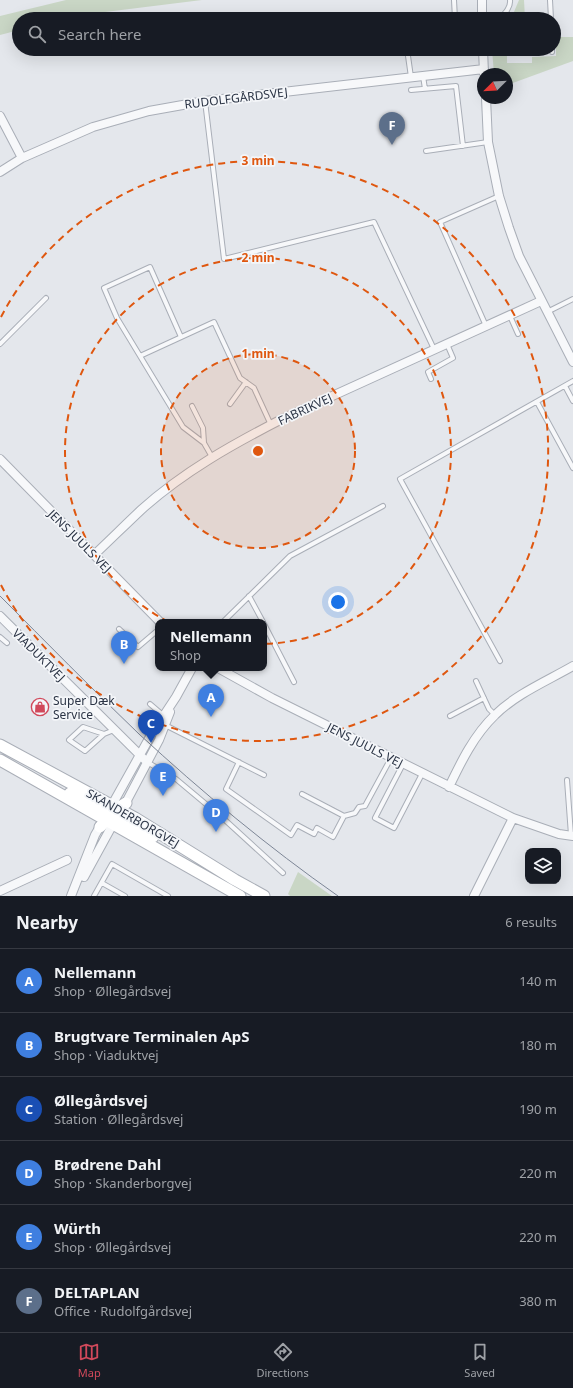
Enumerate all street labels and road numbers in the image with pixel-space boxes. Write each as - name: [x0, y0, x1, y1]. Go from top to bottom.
- street label: RUDOLFGÅRDSVEJ: [183, 83, 289, 113]
- street label: FABRIKVEJ: [275, 389, 335, 429]
- street label: JENS JUULS VEJ: [44, 505, 116, 577]
- street label: VIADUKTVEJ: [9, 625, 69, 685]
- street label: JENS JUULS VEJ: [323, 718, 406, 772]
- street label: SKANDERBORGVEJ: [83, 784, 183, 852]

